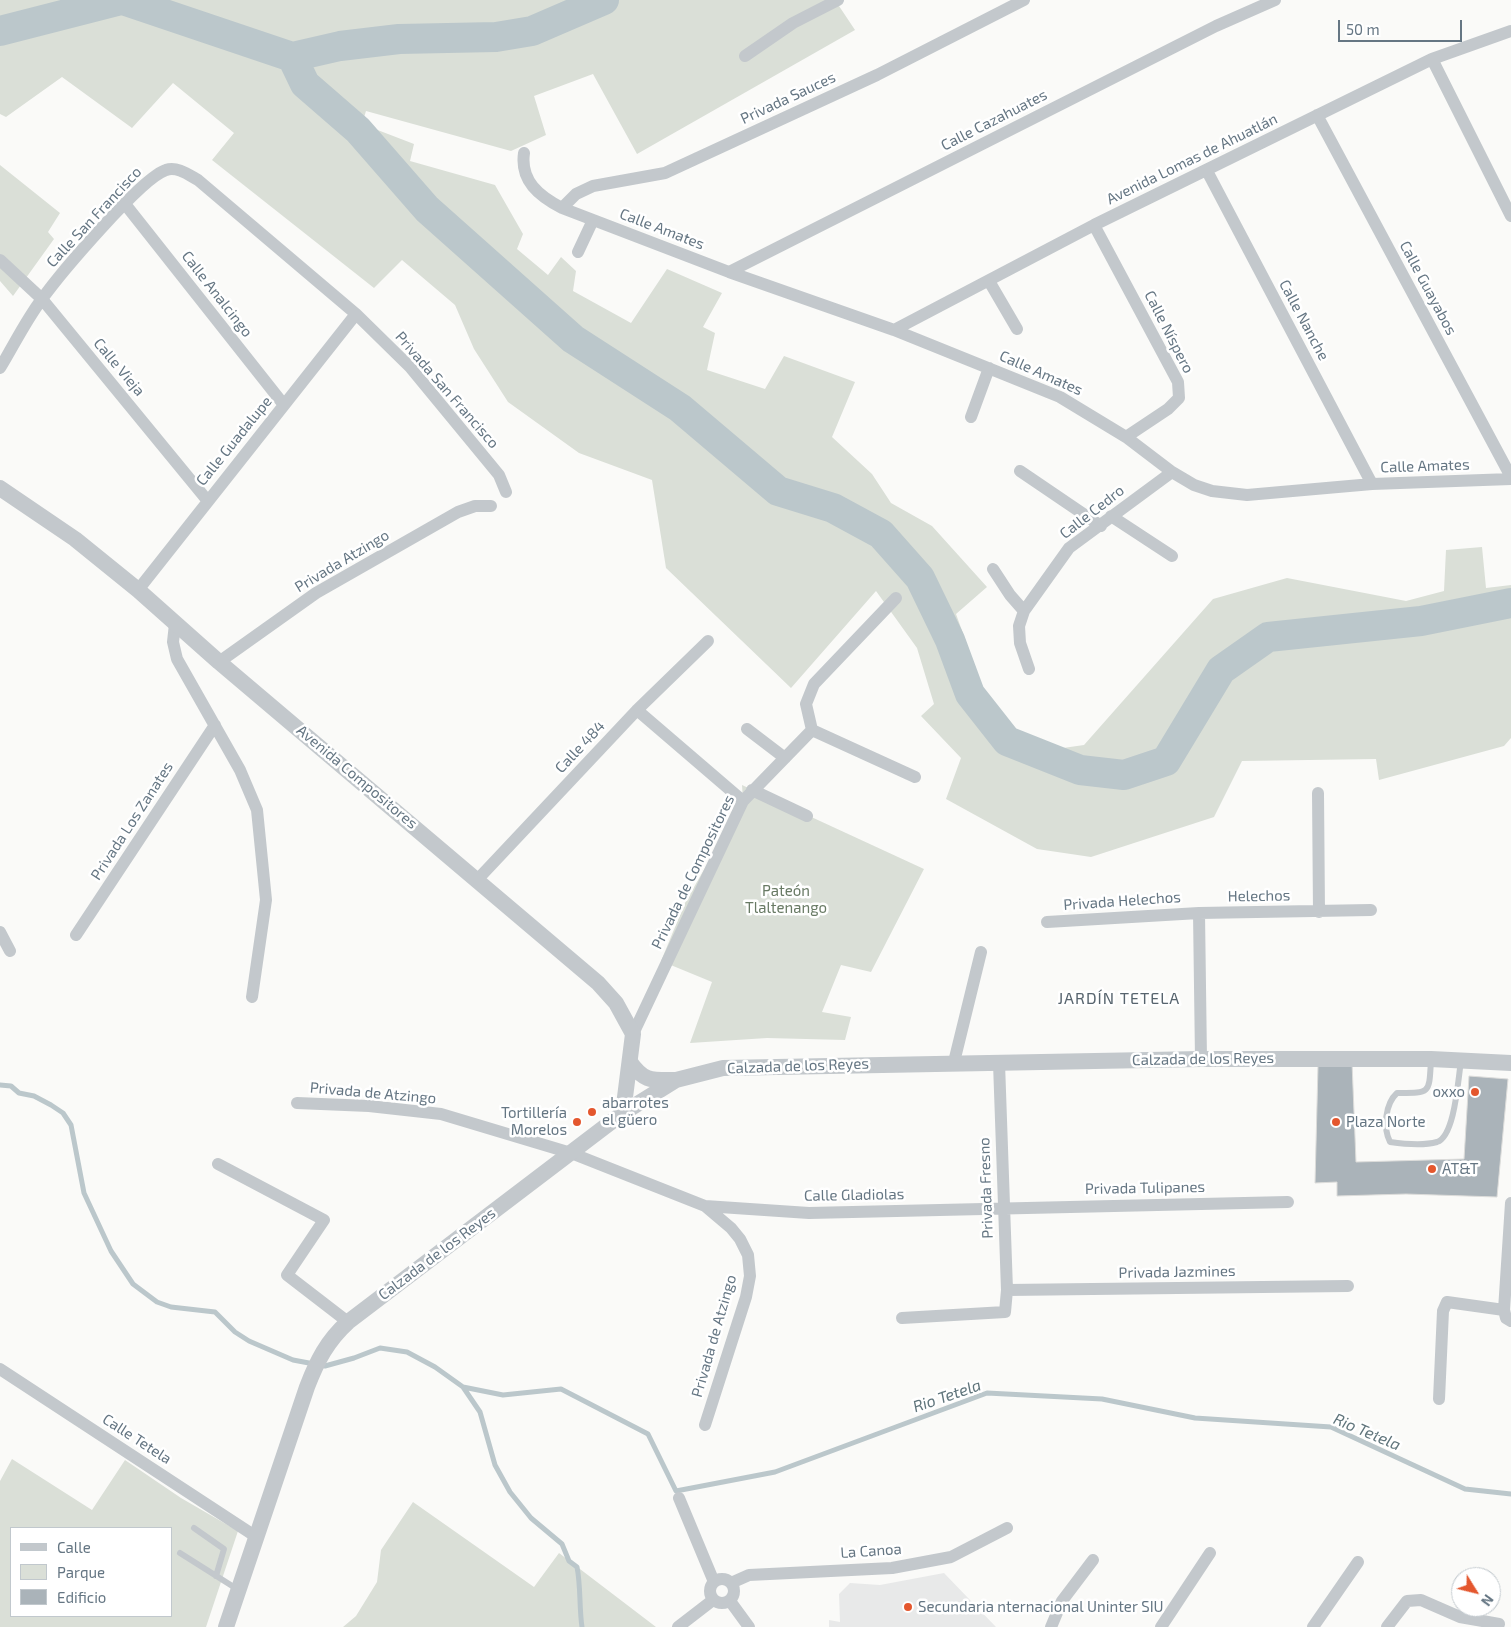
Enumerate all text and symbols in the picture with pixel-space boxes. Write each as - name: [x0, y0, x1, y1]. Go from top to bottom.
- scale bar: [1341, 10, 1465, 42]
- text: 50 m: [1346, 20, 1380, 38]
- street label: Privada Sauces: [738, 68, 838, 128]
- street label: Calle Cazahuates: [938, 86, 1050, 154]
- street label: Avenida Lomas de Ahuatlán: [1104, 110, 1280, 208]
- street label: Calle San Francisco: [43, 163, 145, 271]
- street label: Calle Amates: [617, 205, 707, 253]
- street label: Calle Guayabos: [1396, 238, 1460, 338]
- street label: Calle Analcingo: [178, 247, 256, 341]
- street label: Calle Nanche: [1275, 277, 1333, 363]
- street label: Calle Níspero: [1141, 288, 1197, 376]
- street label: Privada San Francisco: [391, 328, 503, 452]
- street label: Calle Vieja: [90, 334, 148, 400]
- street label: Calle Amates: [997, 347, 1085, 399]
- street label: Calle Guadalupe: [192, 393, 276, 489]
- street label: Calle Amates: [1380, 455, 1470, 477]
- street label: Calle Cedro: [1056, 481, 1128, 543]
- street label: Privada Atzingo: [292, 526, 392, 596]
- street label: Calle 484: [551, 717, 609, 777]
- street label: Avenida Compositores: [293, 721, 421, 833]
- street label: Privada Los Zanates: [87, 759, 177, 883]
- street label: Privada de Compositores: [648, 792, 738, 952]
- park label: Pateón Tlaltenango: [745, 882, 827, 917]
- street label: Helechos: [1227, 886, 1291, 906]
- street label: Privada Helechos: [1063, 888, 1181, 914]
- district label: JARDÍN TETELA: [1056, 989, 1182, 1009]
- street label: Calzada de los Reyes: [1132, 1049, 1274, 1069]
- street label: Calzada de los Reyes: [727, 1055, 869, 1077]
- street label: Privada de Atzingo: [309, 1079, 437, 1107]
- place label: oxxo: [1432, 1083, 1465, 1101]
- marker: oxxo: [1469, 1086, 1481, 1098]
- place label: abarrotes el güero: [602, 1094, 669, 1129]
- place label: Tortillería Morelos: [501, 1104, 567, 1139]
- marker: abarrotes el güero: [586, 1106, 598, 1118]
- place label: Plaza Norte: [1346, 1113, 1426, 1131]
- marker: Tortillería Morelos: [571, 1116, 583, 1128]
- marker: Plaza Norte: [1330, 1116, 1342, 1128]
- street label: Privada Fresno: [975, 1137, 997, 1239]
- place label: AT&T: [1442, 1160, 1479, 1178]
- marker: AT&T: [1426, 1163, 1438, 1175]
- street label: Privada Tulipanes: [1085, 1178, 1205, 1198]
- street label: Calle Gladiolas: [804, 1185, 904, 1205]
- street label: Calzada de los Reyes: [375, 1204, 499, 1304]
- street label: Privada Jazmines: [1118, 1262, 1236, 1282]
- street label: Privada de Atzingo: [688, 1273, 740, 1399]
- water label: Rio Tetela: [910, 1375, 984, 1417]
- water label: Rio Tetela: [1331, 1409, 1403, 1455]
- street label: Calle Tetela: [99, 1410, 175, 1468]
- legend: [10, 1527, 172, 1617]
- text: Calle: [57, 1538, 91, 1556]
- street label: La Canoa: [840, 1540, 902, 1562]
- text: Parque: [57, 1563, 105, 1581]
- north arrow: [1451, 1567, 1501, 1617]
- text: Edificio: [57, 1588, 106, 1606]
- text: N: [1478, 1591, 1498, 1610]
- place label: Secundaria nternacional Uninter SIU: [918, 1598, 1164, 1616]
- marker: Secundaria nternacional Uninter SIU: [902, 1601, 914, 1613]

